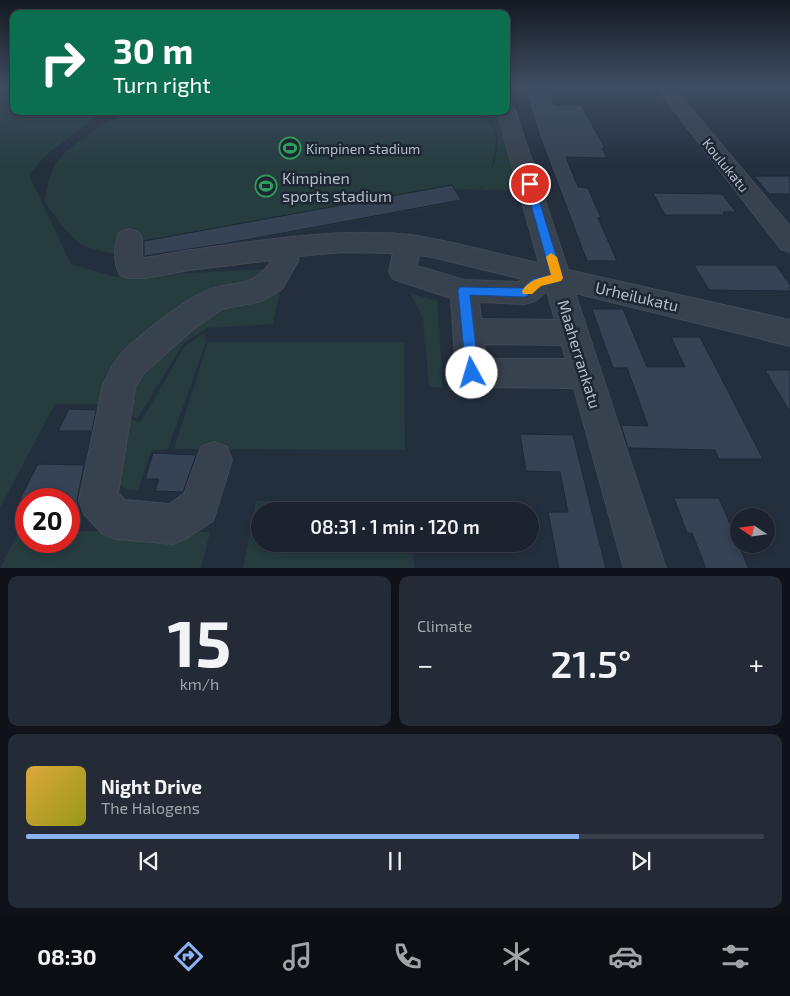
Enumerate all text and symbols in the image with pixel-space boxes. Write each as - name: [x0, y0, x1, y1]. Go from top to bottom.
- text: 30 m: [113, 29, 193, 71]
- icon: right: [30, 30, 95, 95]
- text: Turn right: [113, 71, 211, 97]
- street label: Koulukatu: [699, 135, 753, 195]
- sports icon: Kimpinen stadium: [278, 136, 302, 160]
- place label: Kimpinen stadium: [306, 140, 420, 157]
- pin: [509, 163, 551, 205]
- place label: Kimpinen sports stadium: [282, 168, 392, 205]
- icon: arrive: [516, 170, 544, 198]
- sports icon: Kimpinen sports stadium: [254, 174, 278, 198]
- street label: Urheilukatu: [593, 277, 681, 315]
- street label: Maaherrankatu: [554, 297, 606, 411]
- position arrow: [445, 346, 497, 398]
- speed limit sign: 20: [15, 488, 80, 553]
- north arrow: [730, 508, 775, 552]
- map controls: [730, 508, 775, 553]
- text: 08:31 · 1 min · 120 m: [310, 515, 480, 538]
- text: 15: [168, 602, 231, 680]
- text: Climate: [417, 616, 472, 635]
- text: 21.5°: [551, 640, 631, 686]
- text: −: [417, 647, 433, 681]
- text: +: [749, 647, 764, 681]
- text: km/h: [180, 674, 219, 693]
- text: Night Drive: [101, 775, 202, 798]
- text: The Halogens: [101, 798, 200, 817]
- icon: previous: [135, 847, 163, 875]
- icon: pause: [381, 847, 409, 875]
- icon: next: [627, 847, 655, 875]
- icon: directions: [171, 939, 206, 974]
- icon: music: [280, 939, 315, 974]
- icon: phone: [390, 939, 425, 974]
- icon: climate: [499, 939, 534, 974]
- icon: car: [608, 939, 643, 974]
- icon: filters: [718, 939, 753, 974]
- text: 08:30: [37, 943, 97, 969]

